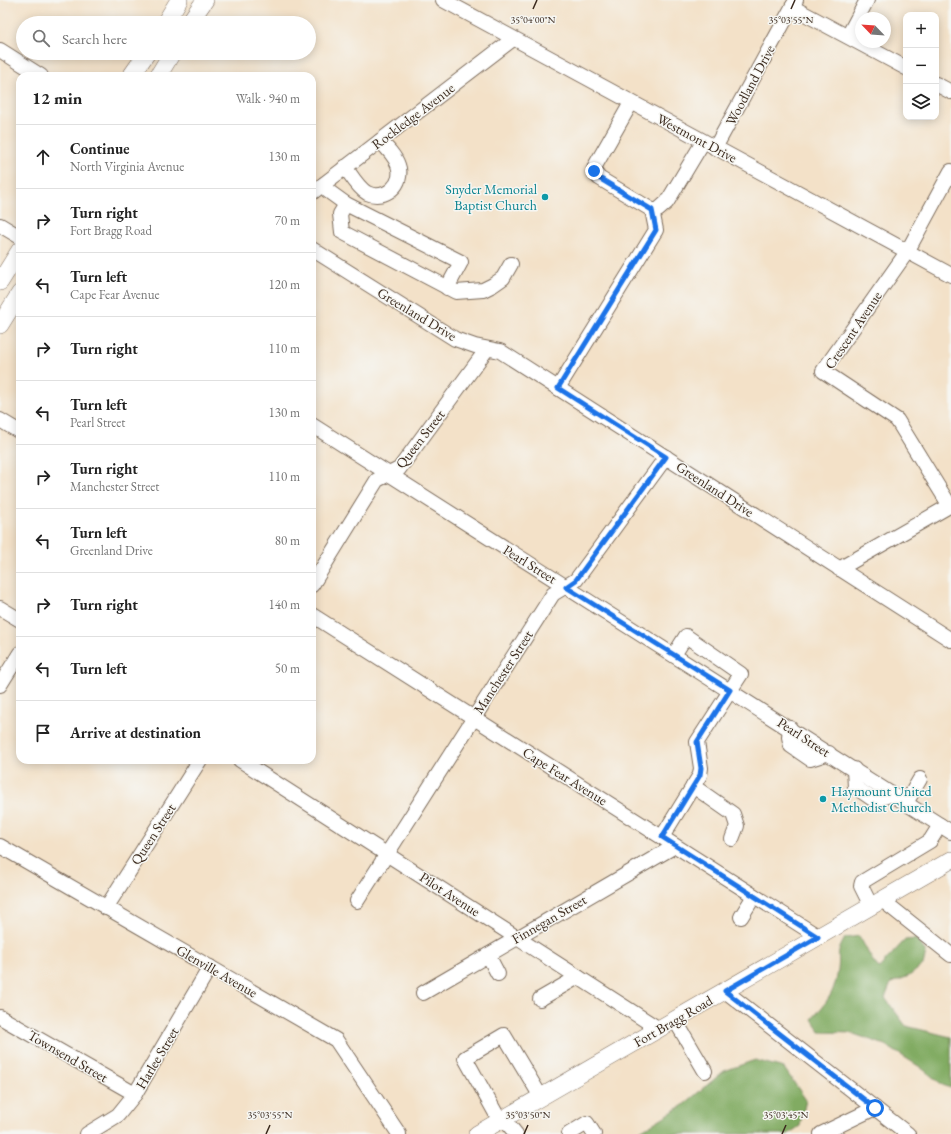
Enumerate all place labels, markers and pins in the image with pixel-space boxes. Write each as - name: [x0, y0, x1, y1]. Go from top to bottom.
- place label: Snyder Memorial Baptist Church: [445, 180, 538, 214]
- marker: Snyder Memorial Baptist Church: [540, 192, 550, 202]
- place label: Haymount United Methodist Church: [831, 782, 933, 816]
- marker: Haymount United Methodist Church: [818, 794, 828, 804]

